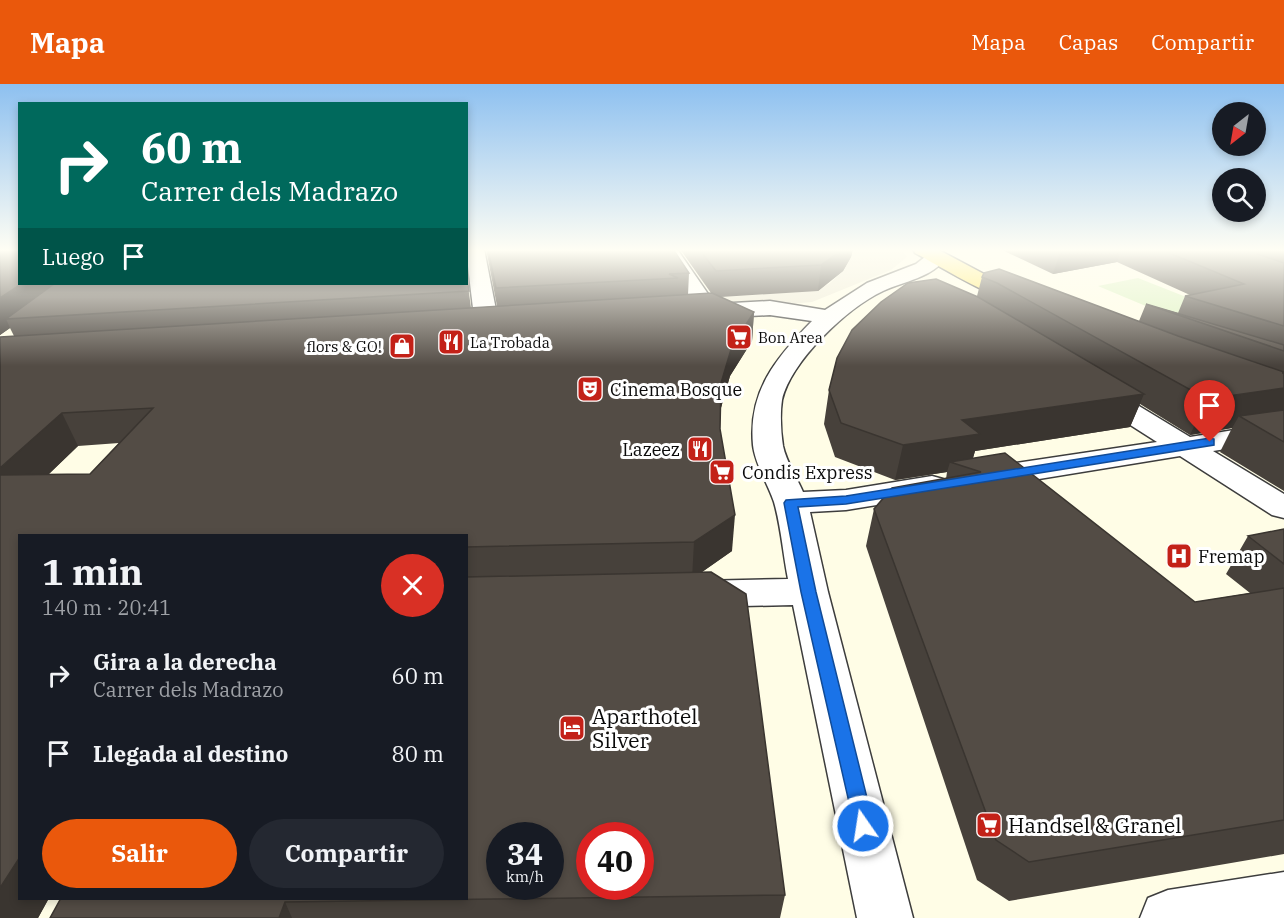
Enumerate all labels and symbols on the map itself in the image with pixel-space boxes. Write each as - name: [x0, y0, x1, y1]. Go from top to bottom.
- north arrow: [1212, 102, 1266, 156]
- supermarket icon: Bon Area: [724, 322, 754, 352]
- restaurant icon: La Trobada: [436, 327, 466, 357]
- place label: Bon Area: [758, 328, 823, 347]
- shop icon: flors & GO!: [387, 331, 417, 361]
- place label: La Trobada: [470, 333, 550, 352]
- place label: flors & GO!: [306, 337, 382, 356]
- theatre icon: Cinema Bosque: [575, 374, 605, 404]
- place label: Cinema Bosque: [610, 378, 742, 401]
- pin: [1184, 380, 1235, 442]
- restaurant icon: Lazeez: [685, 434, 715, 464]
- place label: Lazeez: [622, 438, 680, 461]
- supermarket icon: Condis Express: [707, 457, 737, 487]
- place label: Condis Express: [742, 461, 872, 484]
- hospital icon: Fremap: [1164, 541, 1194, 571]
- place label: Fremap: [1198, 545, 1264, 568]
- place label: Aparthotel Silver: [592, 702, 698, 754]
- hotel icon: Aparthotel Silver: [557, 713, 587, 743]
- position arrow: [831, 794, 895, 858]
- supermarket icon: Handsel & Granel: [974, 810, 1004, 840]
- place label: Handsel & Granel: [1008, 811, 1182, 839]
- speed limit sign: 40: [576, 822, 654, 900]

